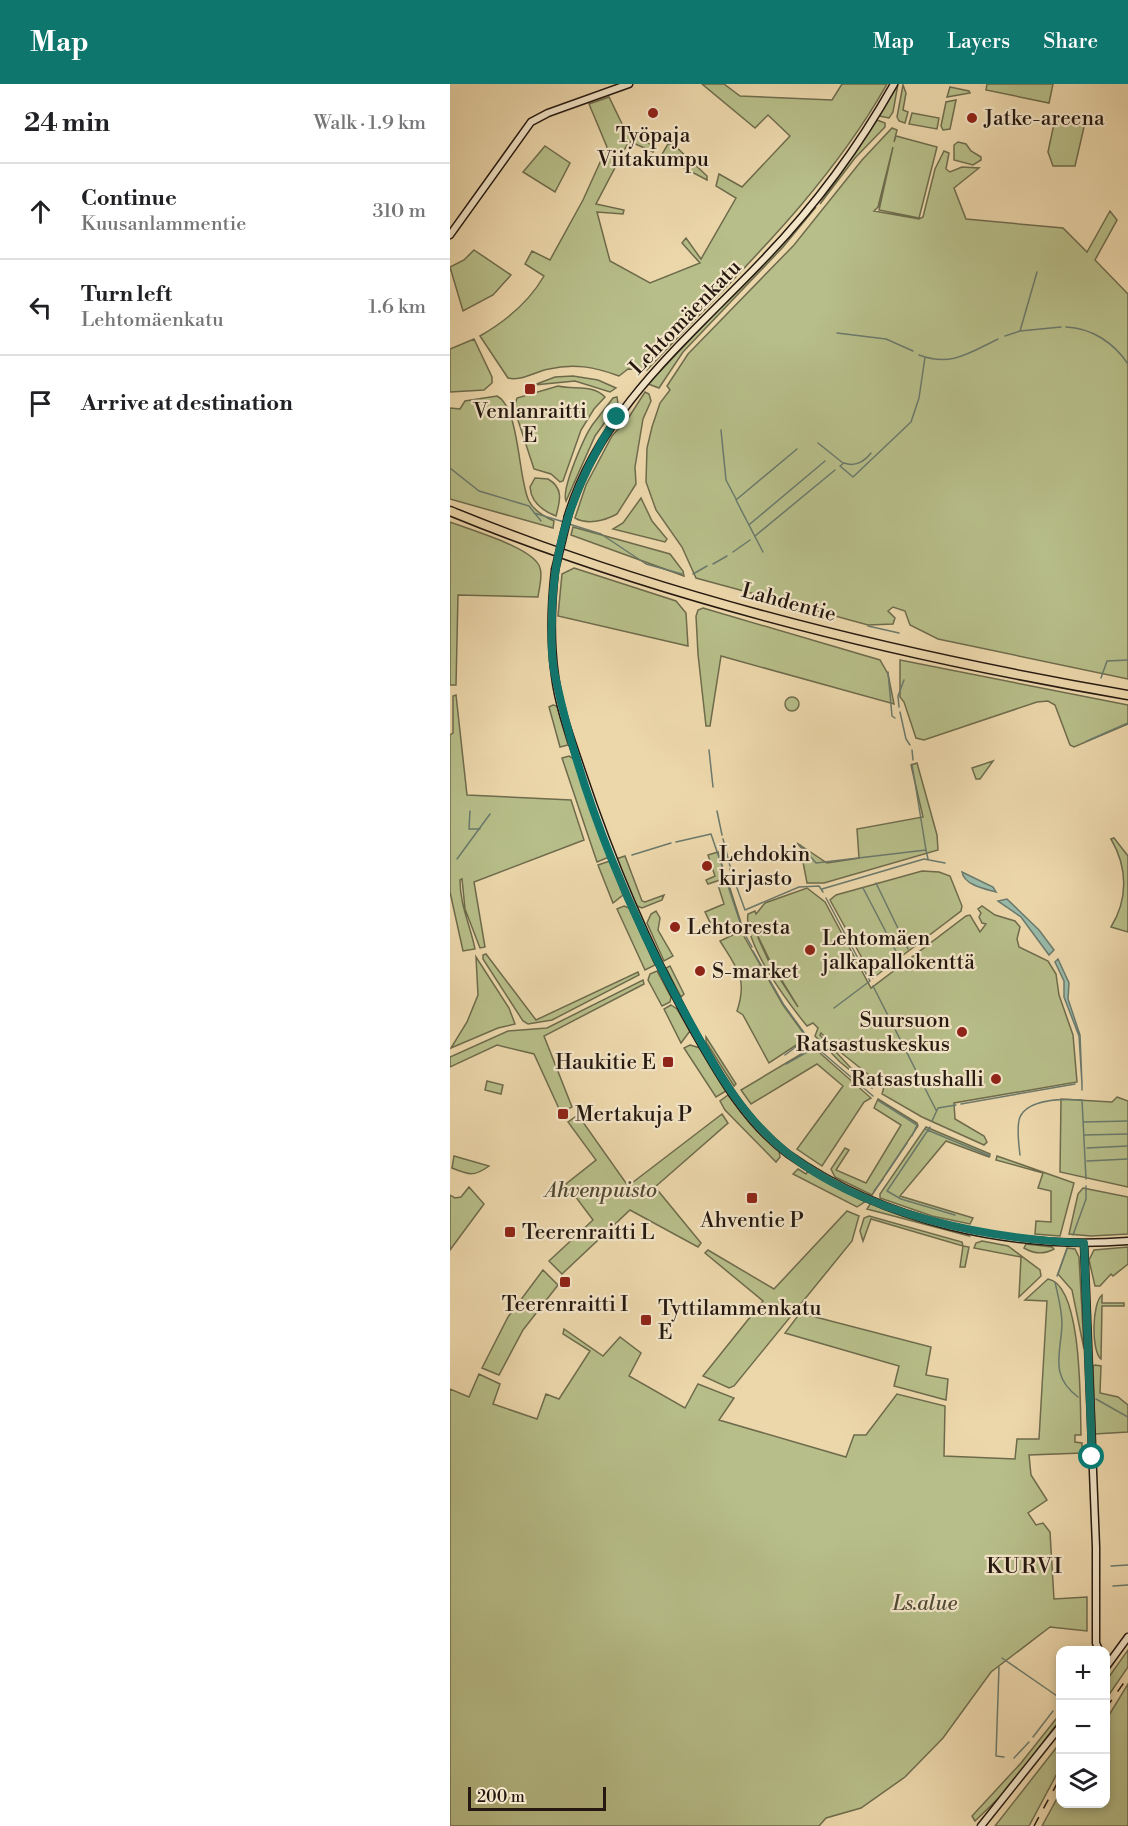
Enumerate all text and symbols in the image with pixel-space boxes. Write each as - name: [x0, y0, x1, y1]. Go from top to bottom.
- text: Map: [30, 25, 89, 60]
- text: Map: [873, 29, 914, 55]
- text: Layers: [947, 29, 1010, 55]
- text: Share: [1043, 29, 1098, 55]
- marker: Työpaja Viitakumpu: [646, 106, 660, 120]
- place label: Jatke-areena: [983, 106, 1105, 132]
- text: 24 min: [24, 107, 110, 139]
- text: Walk · 1.9 km: [313, 111, 426, 136]
- marker: Jatke-areena: [965, 111, 979, 125]
- place label: Työpaja Viitakumpu: [596, 123, 709, 173]
- text: Continue: [81, 185, 177, 212]
- icon: ahead: [24, 195, 57, 228]
- text: 310 m: [373, 199, 426, 224]
- text: Kuusanlammentie: [81, 212, 246, 237]
- street label: Lehtomäenkatu: [624, 255, 747, 381]
- text: Turn left: [81, 281, 172, 308]
- icon: left: [24, 291, 57, 324]
- text: 1.6 km: [368, 295, 426, 320]
- text: Lehtomäenkatu: [81, 308, 224, 333]
- marker: Venlanraitti E: [523, 382, 537, 396]
- icon: arrive: [24, 387, 57, 420]
- text: Arrive at destination: [81, 390, 293, 417]
- place label: Venlanraitti E: [472, 399, 587, 449]
- route end: [603, 403, 629, 429]
- street label: Lahdentie: [738, 578, 839, 628]
- place label: Lehdokin kirjasto: [719, 842, 811, 892]
- marker: Lehdokin kirjasto: [700, 859, 714, 873]
- place label: Lehtoresta: [687, 915, 791, 941]
- marker: Lehtoresta: [668, 920, 682, 934]
- place label: Lehtomäen jalkapallokenttä: [821, 926, 975, 976]
- marker: Lehtomäen jalkapallokenttä: [803, 943, 817, 957]
- place label: S-market: [712, 959, 800, 985]
- marker: S-market: [693, 964, 707, 978]
- place label: Suursuon Ratsastuskeskus: [796, 1008, 950, 1058]
- marker: Suursuon Ratsastuskeskus: [955, 1025, 969, 1039]
- place label: Haukitie E: [555, 1050, 656, 1076]
- marker: Haukitie E: [661, 1055, 675, 1069]
- place label: Ratsastushalli: [851, 1067, 984, 1093]
- marker: Ratsastushalli: [989, 1072, 1003, 1086]
- place label: Mertakuja P: [575, 1102, 692, 1128]
- marker: Mertakuja P: [556, 1107, 570, 1121]
- park label: Ahvenpuisto: [543, 1178, 657, 1204]
- marker: Ahventie P: [745, 1191, 759, 1205]
- place label: Ahventie P: [699, 1208, 804, 1234]
- place label: Teerenraitti L: [522, 1220, 655, 1246]
- marker: Teerenraitti L: [503, 1225, 517, 1239]
- marker: Teerenraitti I: [558, 1275, 572, 1289]
- place label: Teerenraitti I: [502, 1292, 628, 1318]
- place label: Tyttilammenkatu E: [658, 1296, 821, 1346]
- marker: Tyttilammenkatu E: [639, 1313, 653, 1327]
- route start: [1078, 1443, 1104, 1469]
- district label: KURVI: [986, 1553, 1064, 1580]
- park label: Ls.alue: [892, 1591, 957, 1617]
- map controls: [1056, 1646, 1110, 1808]
- button: +: [1056, 1646, 1110, 1700]
- button: −: [1056, 1700, 1110, 1754]
- button: layers: [1056, 1754, 1110, 1808]
- scale bar: [468, 1784, 606, 1812]
- text: 200 m: [477, 1787, 525, 1807]

